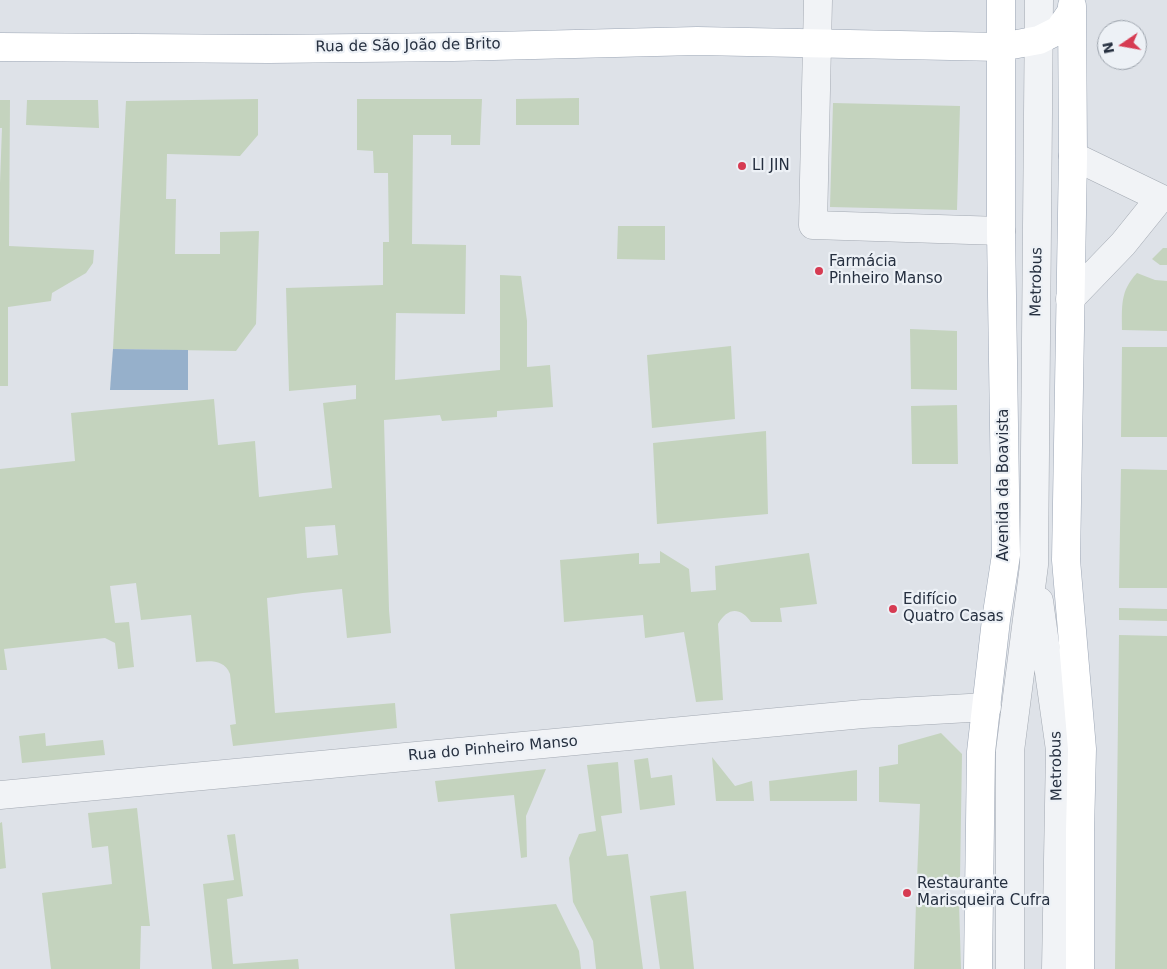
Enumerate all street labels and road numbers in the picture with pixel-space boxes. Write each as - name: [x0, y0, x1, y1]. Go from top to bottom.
- street label: Rua de São João de Brito: [315, 35, 501, 57]
- street label: Metrobus: [1027, 247, 1047, 317]
- street label: Avenida da Boavista: [995, 409, 1013, 561]
- street label: Metrobus: [1047, 731, 1067, 801]
- street label: Rua do Pinheiro Manso: [407, 733, 579, 765]

